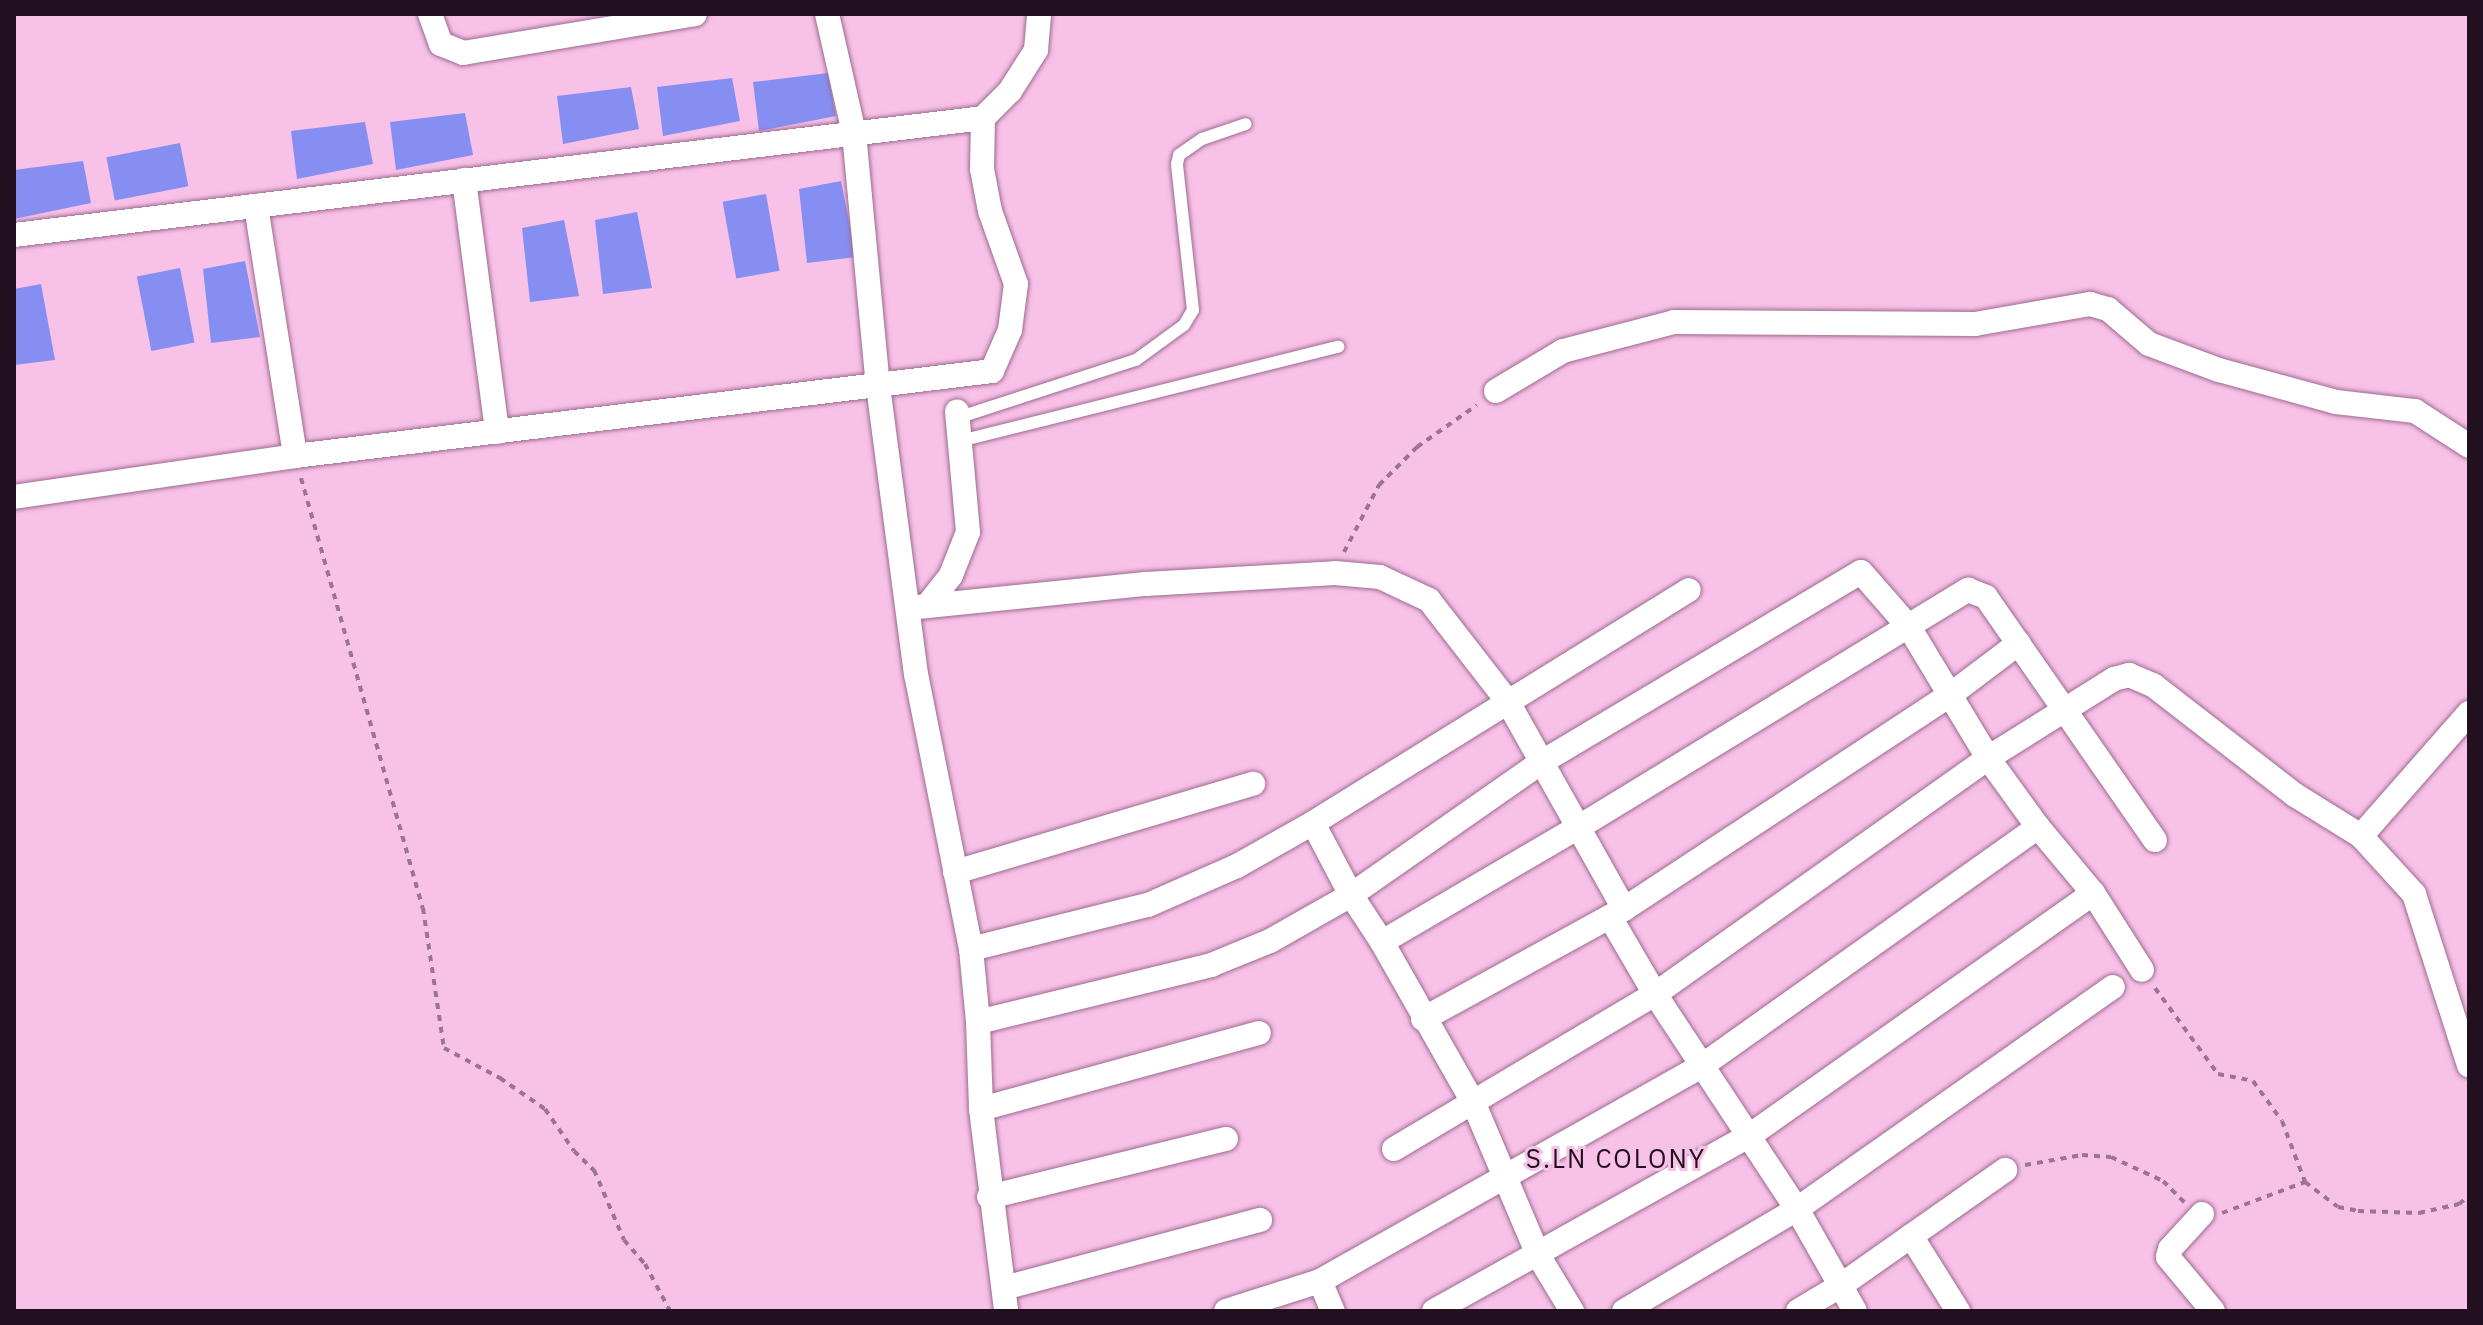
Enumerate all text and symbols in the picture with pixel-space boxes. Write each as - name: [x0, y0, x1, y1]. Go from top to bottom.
- district label: S.LN COLONY: [1526, 1143, 1706, 1175]

